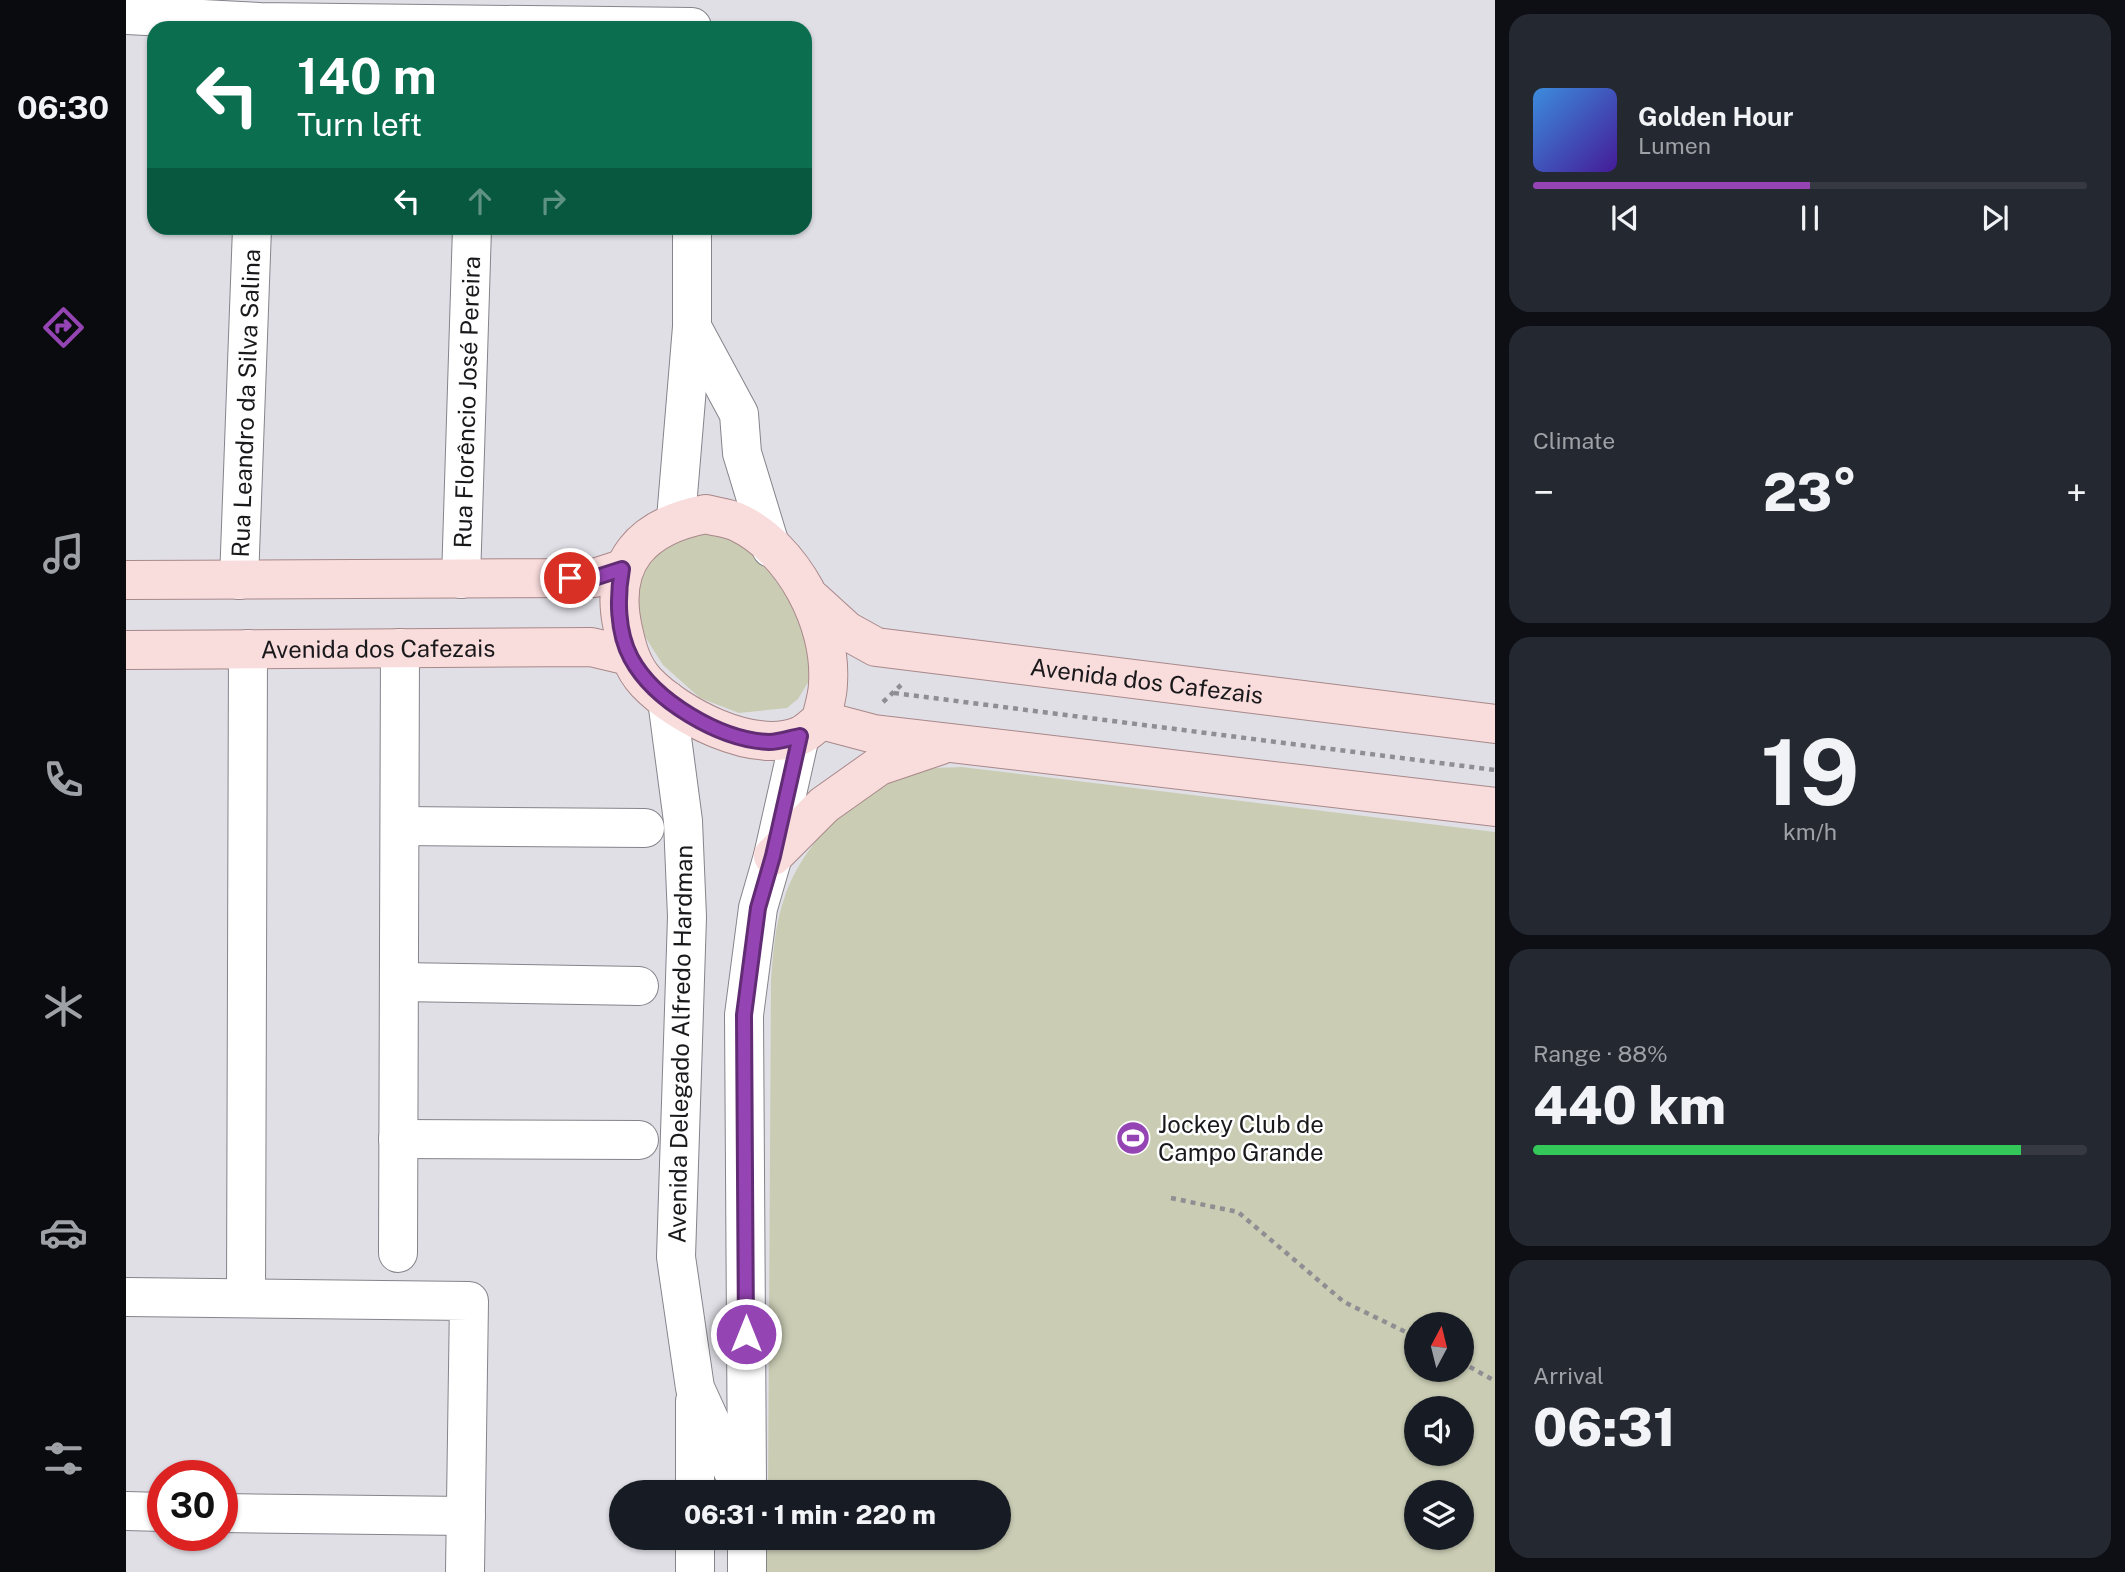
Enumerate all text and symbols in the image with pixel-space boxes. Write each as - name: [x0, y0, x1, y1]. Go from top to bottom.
- text: 140 m: [297, 47, 437, 105]
- icon: left: [182, 49, 273, 140]
- text: 06:30: [17, 89, 109, 126]
- text: Golden Hour: [1638, 101, 1793, 132]
- text: Turn left: [297, 106, 422, 143]
- text: Lumen: [1638, 132, 1711, 159]
- icon: left: [388, 182, 426, 220]
- icon: ahead: [461, 182, 499, 220]
- icon: right: [534, 182, 572, 220]
- icon: previous: [1606, 199, 1644, 237]
- icon: pause: [1791, 199, 1829, 237]
- icon: next: [1976, 199, 2014, 237]
- street label: Rua Leandro da Silva Salina: [226, 248, 265, 558]
- street label: Rua Florêncio José Pereira: [448, 255, 485, 549]
- icon: directions: [39, 303, 88, 352]
- text: Climate: [1533, 427, 1615, 454]
- text: 23°: [1763, 462, 1857, 523]
- text: −: [1533, 470, 1554, 515]
- text: +: [2066, 470, 2087, 515]
- icon: music: [39, 529, 88, 578]
- pin: [540, 548, 600, 608]
- icon: arrive: [551, 559, 589, 597]
- street label: Avenida dos Cafezais: [261, 634, 495, 663]
- street label: Avenida dos Cafezais: [1029, 652, 1265, 709]
- text: 19: [1761, 719, 1859, 825]
- icon: phone: [39, 755, 88, 804]
- text: km/h: [1783, 818, 1837, 845]
- street label: Avenida Delegado Alfredo Hardman: [663, 844, 697, 1244]
- icon: climate: [39, 982, 88, 1031]
- text: Range · 88%: [1533, 1040, 1668, 1067]
- text: 440 km: [1533, 1075, 1726, 1136]
- place label: Jockey Club de Campo Grande: [1158, 1110, 1324, 1166]
- sports icon: Jockey Club de Campo Grande: [1114, 1119, 1152, 1157]
- icon: car: [39, 1208, 88, 1257]
- position arrow: [709, 1297, 783, 1371]
- north arrow: [1404, 1312, 1474, 1382]
- map controls: [1404, 1312, 1474, 1550]
- text: Arrival: [1533, 1362, 1604, 1389]
- button: sound: [1404, 1396, 1474, 1466]
- text: 06:31: [1533, 1397, 1676, 1458]
- icon: filters: [39, 1434, 88, 1483]
- speed limit sign: 30: [147, 1460, 238, 1551]
- button: layers: [1404, 1480, 1474, 1550]
- text: 06:31 · 1 min · 220 m: [684, 1499, 936, 1530]

